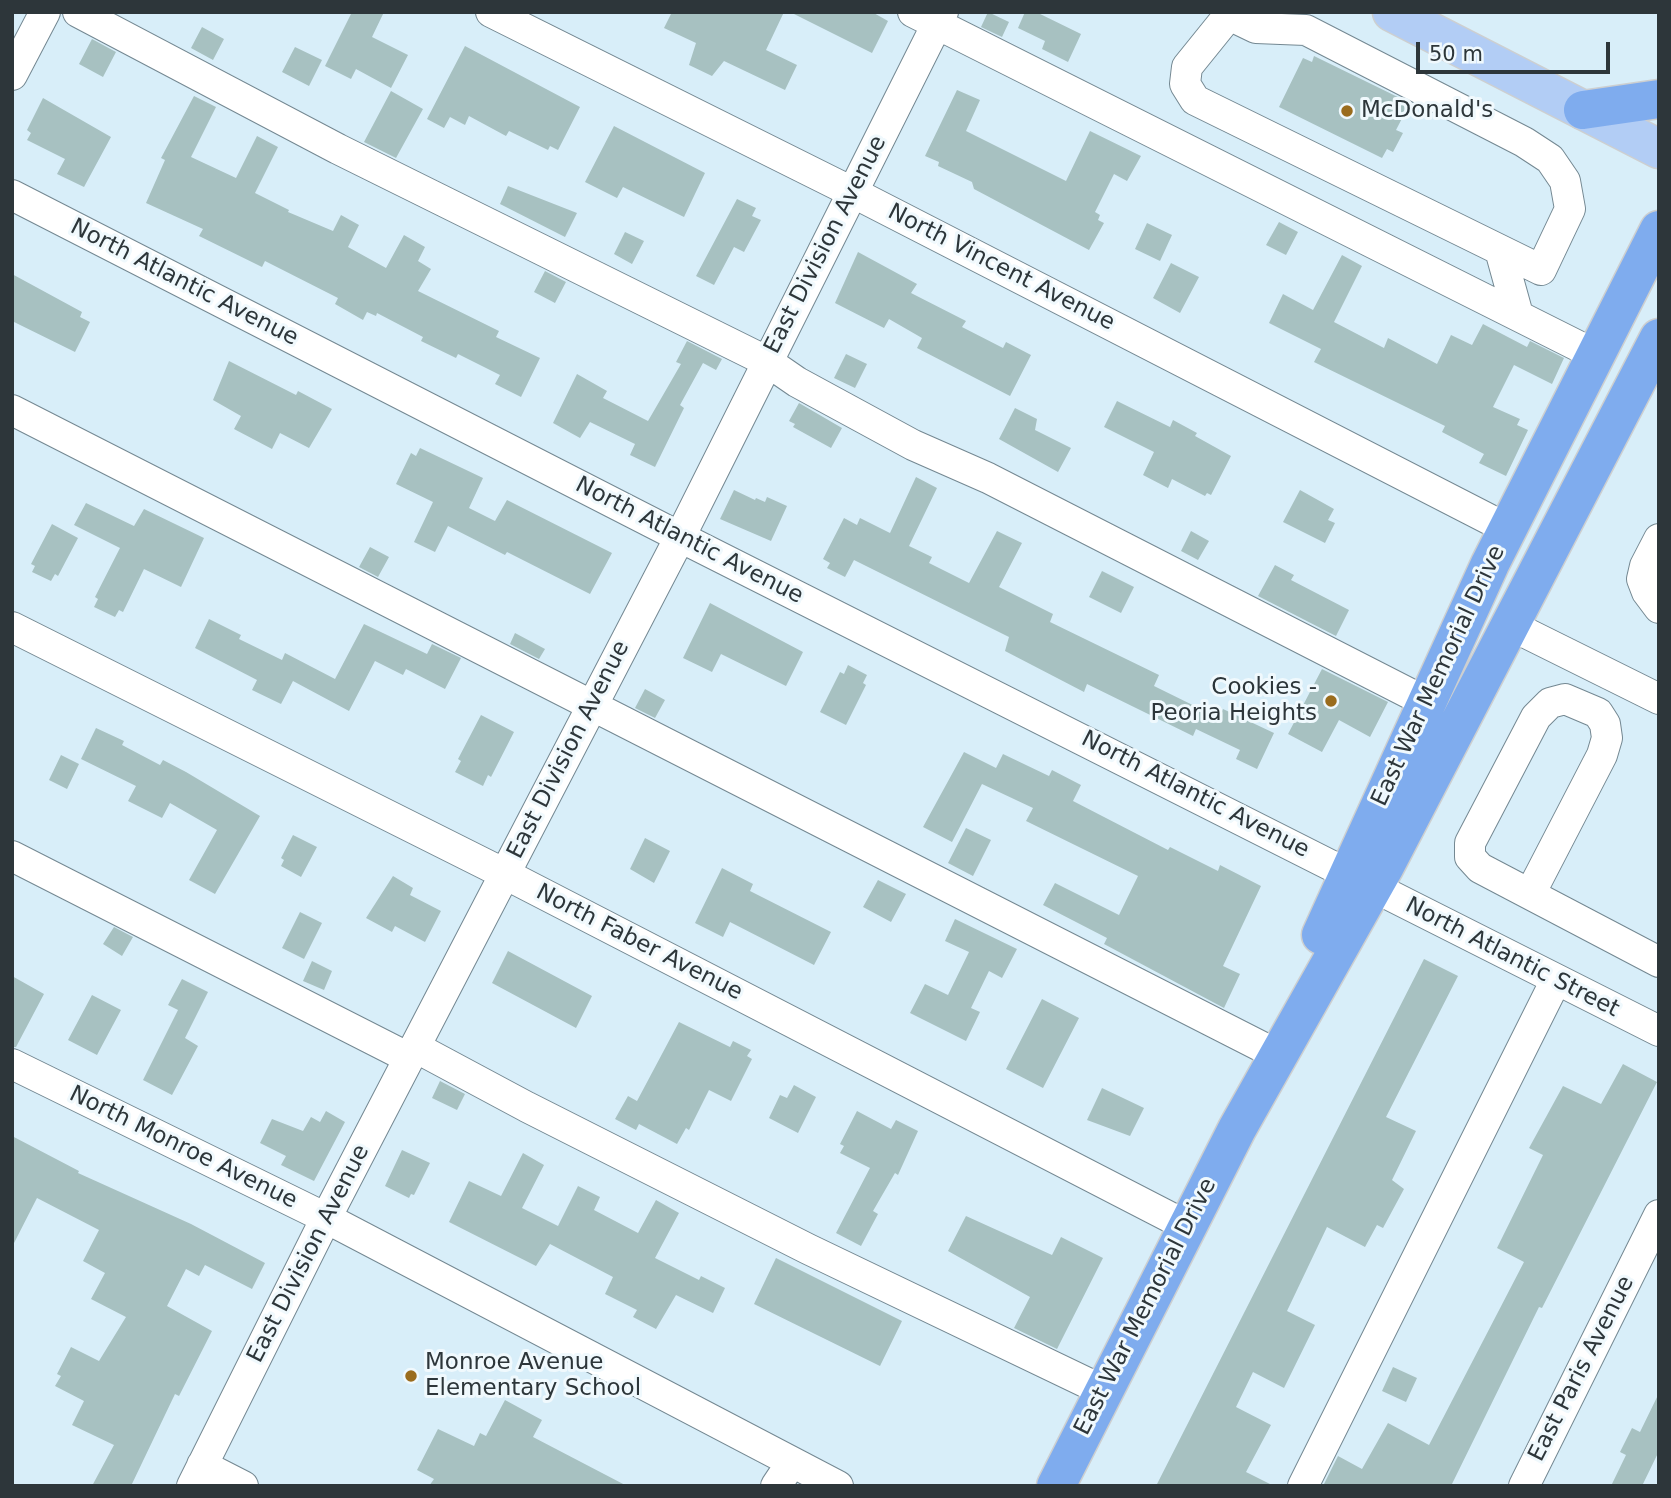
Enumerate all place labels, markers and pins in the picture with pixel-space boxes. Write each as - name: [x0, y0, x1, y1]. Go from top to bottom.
- place label: McDonald's: [1361, 97, 1493, 125]
- marker: McDonald's: [1339, 103, 1355, 119]
- place label: Cookies - Peoria Heights: [1150, 674, 1317, 728]
- marker: Cookies - Peoria Heights: [1323, 693, 1339, 709]
- place label: Monroe Avenue Elementary School: [425, 1349, 641, 1403]
- marker: Monroe Avenue Elementary School: [403, 1368, 419, 1384]

